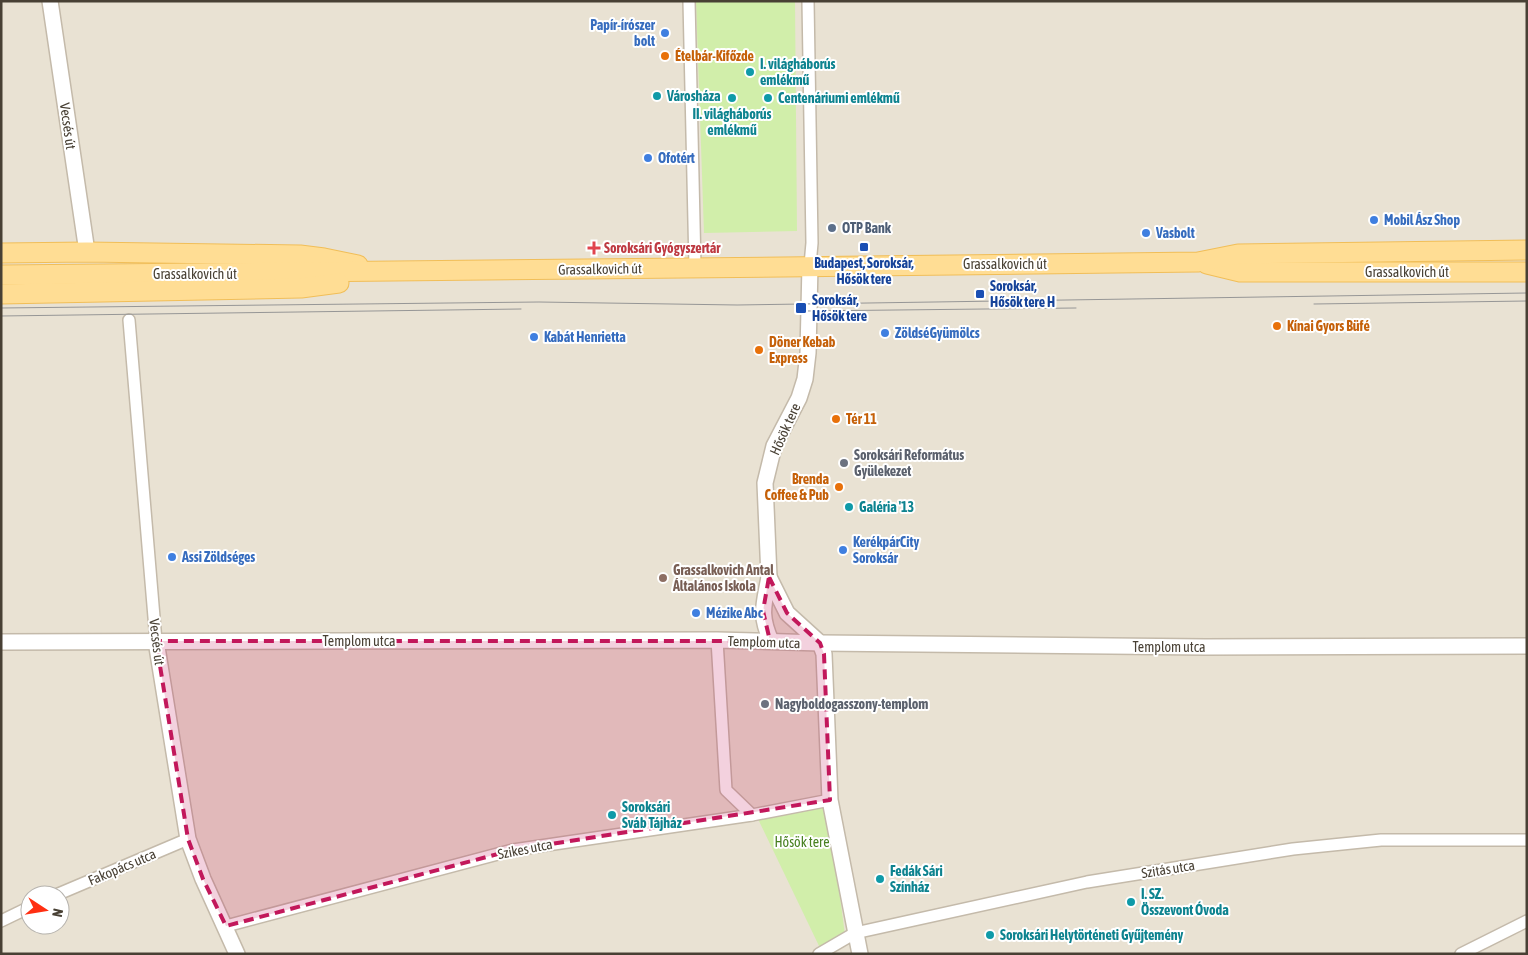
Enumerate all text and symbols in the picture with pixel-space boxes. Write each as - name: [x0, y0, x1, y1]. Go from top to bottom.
- place label: Papír-írószer bolt: [590, 17, 656, 49]
- marker: Papír-írószer bolt: [659, 27, 671, 39]
- place label: Ételbár-Kifőzde: [675, 48, 754, 64]
- marker: Ételbár-Kifőzde: [659, 50, 671, 62]
- place label: I. világháborús emlékmű: [760, 56, 836, 88]
- marker: I. világháborús emlékmű: [744, 66, 756, 78]
- place label: Városháza: [666, 88, 721, 104]
- marker: Városháza: [651, 90, 663, 102]
- place label: Centenáriumi emlékmű: [778, 90, 900, 106]
- marker: II. világháborús emlékmű: [726, 92, 738, 104]
- marker: Centenáriumi emlékmű: [762, 92, 774, 104]
- street label: Vecsés út: [57, 102, 79, 150]
- place label: II. világháborús emlékmű: [692, 106, 772, 138]
- place label: Ofotért: [658, 150, 695, 166]
- marker: Ofotért: [642, 152, 654, 164]
- place label: Mobil Ász Shop: [1384, 212, 1460, 228]
- marker: Mobil Ász Shop: [1368, 214, 1380, 226]
- place label: OTP Bank: [842, 220, 892, 236]
- marker: OTP Bank: [826, 222, 838, 234]
- place label: Vasbolt: [1155, 225, 1195, 241]
- marker: Vasbolt: [1140, 227, 1152, 239]
- place label: Soroksári Gyógyszertár: [604, 240, 721, 256]
- marker: Budapest, Soroksár, Hősök tere: [858, 241, 870, 253]
- marker: Soroksári Gyógyszertár: [588, 242, 600, 254]
- place label: Budapest, Soroksár, Hősök tere: [814, 255, 914, 287]
- street label: Grassalkovich út: [963, 256, 1047, 272]
- street label: Grassalkovich út: [558, 260, 642, 278]
- street label: Grassalkovich út: [1365, 264, 1449, 280]
- street label: Grassalkovich út: [153, 266, 237, 282]
- place label: Soroksár, Hősök tere H: [990, 278, 1055, 310]
- marker: Soroksár, Hősök tere H: [974, 288, 986, 300]
- place label: Soroksár, Hősök tere: [812, 292, 867, 324]
- marker: Soroksár, Hősök tere: [794, 301, 808, 315]
- place label: Kínai Gyors Büfé: [1287, 318, 1370, 334]
- marker: Kínai Gyors Büfé: [1271, 320, 1283, 332]
- place label: ZöldséGyümölcs: [895, 325, 980, 341]
- marker: ZöldséGyümölcs: [879, 327, 891, 339]
- place label: Kabát Henrietta: [544, 329, 626, 345]
- marker: Kabát Henrietta: [528, 331, 540, 343]
- place label: Döner Kebab Express: [769, 334, 836, 366]
- marker: Döner Kebab Express: [753, 344, 765, 356]
- street label: Hősök tere: [766, 401, 804, 457]
- place label: Tér 11: [846, 411, 877, 427]
- marker: Tér 11: [830, 413, 842, 425]
- place label: Soroksári Református Gyülekezet: [854, 447, 964, 479]
- marker: Soroksári Református Gyülekezet: [838, 457, 850, 469]
- place label: Brenda Coffee & Pub: [765, 471, 829, 503]
- marker: Brenda Coffee & Pub: [833, 481, 845, 493]
- place label: Galéria '13: [859, 499, 914, 515]
- marker: Galéria '13: [843, 501, 855, 513]
- place label: KerékpárCity Soroksár: [853, 534, 919, 566]
- marker: KerékpárCity Soroksár: [837, 544, 849, 556]
- place label: Assi Zöldséges: [181, 549, 255, 565]
- marker: Assi Zöldséges: [166, 551, 178, 563]
- place label: Grassalkovich Antal Általános Iskola: [672, 562, 774, 594]
- marker: Grassalkovich Antal Általános Iskola: [657, 572, 669, 584]
- place label: Mézike Abc: [706, 605, 764, 621]
- marker: Mézike Abc: [690, 607, 702, 619]
- street label: Vecsés út: [146, 618, 168, 666]
- street label: Templom utca: [323, 633, 395, 649]
- street label: Templom utca: [727, 633, 801, 651]
- street label: Templom utca: [1133, 639, 1205, 655]
- place label: Nagyboldogasszony-templom: [775, 696, 928, 712]
- marker: Nagyboldogasszony-templom: [759, 698, 771, 710]
- place label: Soroksári Sváb Tájház: [622, 799, 682, 831]
- marker: Soroksári Sváb Tájház: [606, 809, 618, 821]
- park label: Hősök tere: [774, 834, 830, 850]
- street label: Szikes utca: [496, 836, 554, 862]
- street label: Fakopács utca: [86, 846, 158, 888]
- street label: Szitás utca: [1140, 857, 1196, 881]
- place label: Fedák Sári Színház: [890, 863, 943, 895]
- marker: Fedák Sári Színház: [874, 873, 886, 885]
- north arrow: [20, 885, 70, 935]
- place label: I. SZ. Összevont Óvoda: [1141, 886, 1229, 918]
- marker: I. SZ. Összevont Óvoda: [1125, 896, 1137, 908]
- text: N: [49, 907, 66, 918]
- place label: Soroksári Helytörténeti Gyűjtemény: [1000, 927, 1184, 943]
- marker: Soroksári Helytörténeti Gyűjtemény: [984, 929, 996, 941]

